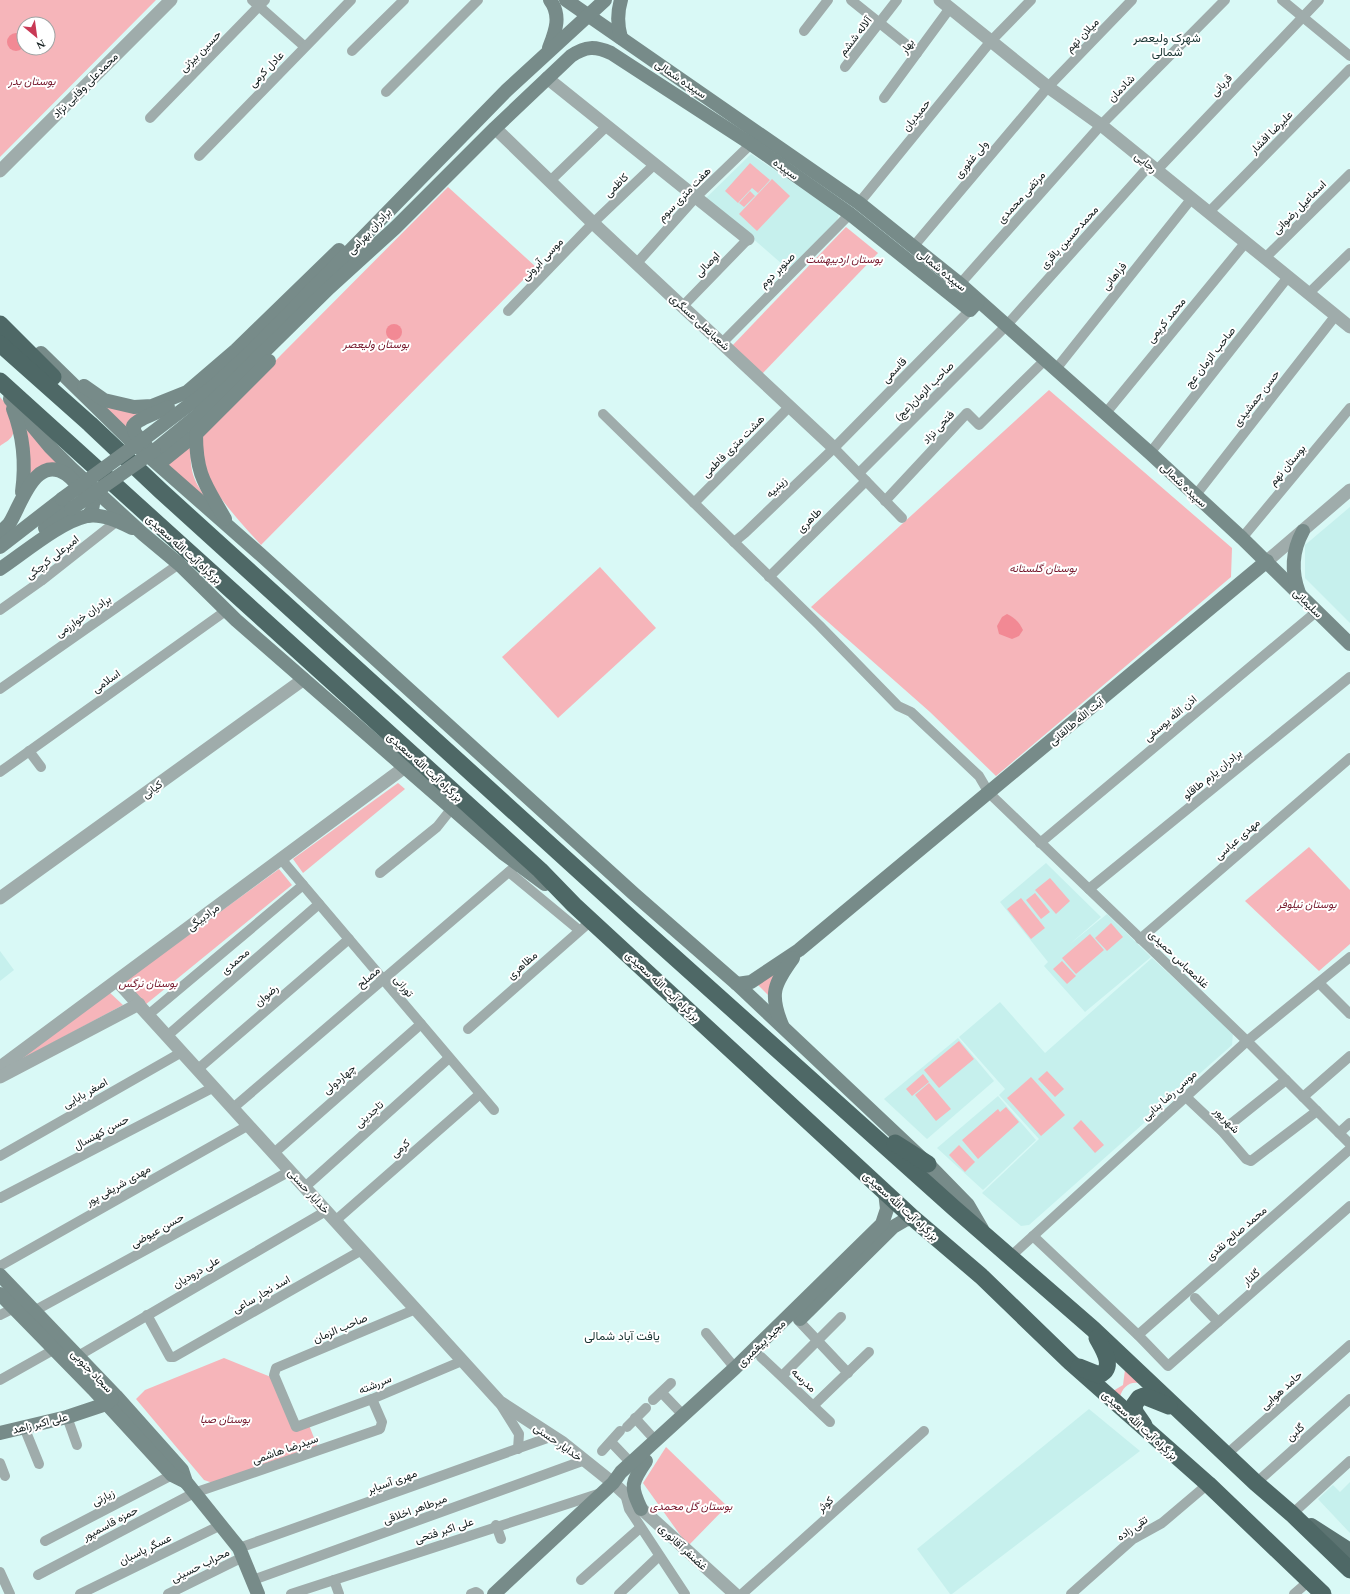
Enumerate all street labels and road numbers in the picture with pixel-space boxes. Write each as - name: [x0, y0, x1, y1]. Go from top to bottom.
- street label: آلاله ششم: [836, 13, 876, 59]
- street label: میلان نهم: [1063, 16, 1103, 56]
- street label: حسین بیژنی: [177, 28, 224, 75]
- street label: بهار: [897, 36, 917, 57]
- street label: عادل کرمی: [246, 48, 287, 90]
- street label: محمدعلی وفایی نژاد: [50, 50, 121, 121]
- street label: سپیده شمالی: [652, 58, 709, 102]
- street label: شادمان: [1105, 72, 1137, 104]
- street label: قربانی: [1208, 72, 1235, 99]
- street label: حمیدیان: [900, 97, 933, 134]
- street label: علیرضا افشار: [1246, 108, 1296, 157]
- street label: ولی غفوری: [952, 138, 991, 181]
- street label: رجایی: [1132, 149, 1160, 176]
- street label: سپیده: [770, 156, 801, 184]
- street label: هفت متری سوم: [655, 164, 715, 225]
- street label: مرتضی محمدی: [995, 169, 1048, 226]
- street label: کاظمی: [602, 171, 631, 200]
- street label: اسماعیل رضوانی: [1270, 178, 1329, 237]
- street label: محمدحسین باقری: [1038, 203, 1101, 272]
- street label: برادران بهرامی: [345, 206, 394, 257]
- street label: موسی آبرونی: [519, 235, 566, 283]
- street label: سپیده شمالی: [914, 247, 969, 295]
- street label: اوصالی: [692, 249, 722, 280]
- street label: صنوبر دوم: [757, 250, 798, 291]
- street label: فراهانی: [1099, 260, 1129, 293]
- street label: شعبانعلی عسگری: [667, 291, 733, 354]
- street label: محمد کریمی: [1144, 295, 1189, 346]
- street label: صاحب الزمان عج: [1183, 324, 1239, 391]
- street label: قاسمی: [879, 355, 910, 386]
- street label: صاحب الزمان(عج): [892, 359, 957, 424]
- street label: حسن جمشیدی: [1230, 368, 1282, 429]
- street label: فتحی نزاد: [920, 408, 957, 447]
- street label: هشت متری فاطمی: [699, 412, 768, 480]
- street label: بوستان نهم: [1266, 442, 1309, 489]
- street label: سپیده شمالی: [1157, 461, 1210, 511]
- street label: زینبیه: [763, 474, 790, 501]
- street label: طاهری: [794, 505, 824, 535]
- street label: بزرگراه آیت الله سعیدی: [143, 512, 224, 587]
- street label: امیرعلی کرچکی: [23, 533, 82, 583]
- street label: سلیمانی: [1290, 586, 1325, 621]
- street label: برادران خوارزمی: [53, 592, 114, 640]
- street label: اسلامی: [90, 667, 123, 696]
- street label: اذن الله یوسفی: [1141, 693, 1199, 744]
- street label: آیت الله طالقانی: [1046, 694, 1107, 748]
- street label: بزرگراه آیت الله سعیدی: [384, 730, 465, 805]
- street label: برادران یارم طاقلو: [1180, 747, 1245, 803]
- street label: کیانی: [140, 778, 165, 801]
- street label: مهدی عباسی: [1212, 816, 1263, 863]
- street label: مرادبیگی: [185, 901, 222, 934]
- street label: غلامعباس حمیدی: [1146, 928, 1211, 991]
- street label: محمدی: [219, 945, 252, 977]
- street label: مظاهری: [505, 948, 540, 982]
- street label: بزرگراه آیت الله سعیدی: [623, 949, 703, 1024]
- street label: مصلح: [354, 964, 383, 992]
- street label: تورانی: [391, 973, 417, 1000]
- street label: رضوان: [252, 981, 281, 1009]
- street label: چهاردولی: [320, 1062, 359, 1098]
- street label: موسی رضا بنایی: [1139, 1067, 1199, 1123]
- street label: اصغر بابایی: [61, 1075, 110, 1111]
- street label: تاجدینی: [352, 1098, 387, 1131]
- street label: شهریور: [1210, 1104, 1242, 1136]
- street label: حسن کهنسال: [71, 1112, 131, 1152]
- street label: کرمی: [388, 1136, 413, 1160]
- street label: مهدی شریفی پور: [83, 1162, 154, 1210]
- street label: خدایار حسنی: [285, 1166, 332, 1217]
- street label: بزرگراه آیت الله سعیدی: [860, 1169, 941, 1244]
- street label: محمد صالح نقدی: [1203, 1203, 1270, 1264]
- street label: حسن عیوضی: [128, 1210, 186, 1250]
- street label: علی درودیان: [171, 1254, 222, 1291]
- street label: گلنار: [1239, 1266, 1263, 1289]
- street label: اسد نجار ساعی: [230, 1273, 292, 1316]
- street label: صاحب الزمان: [311, 1311, 369, 1346]
- street label: مجید پیغمبری: [734, 1317, 789, 1370]
- street label: سجاد جنوبی: [68, 1347, 115, 1396]
- street label: مدرسه: [789, 1366, 819, 1395]
- street label: حامد هوایی: [1258, 1368, 1305, 1413]
- street label: سررشته: [357, 1372, 394, 1397]
- street label: بزرگراه آیت الله سعیدی: [1099, 1388, 1180, 1463]
- street label: علی اکبر زاهد: [11, 1410, 69, 1437]
- street label: خدایار حسنی: [531, 1421, 584, 1464]
- street label: گلبن: [1284, 1421, 1307, 1444]
- street label: سیدرضا هاشمی: [250, 1432, 320, 1467]
- street label: مهری آسیابر: [365, 1466, 419, 1497]
- street label: زیارتی: [90, 1486, 117, 1509]
- street label: میرطاهر اخلاقی: [381, 1492, 449, 1527]
- street label: کوثر: [814, 1494, 836, 1516]
- street label: حمزه قاسمپور: [79, 1503, 141, 1545]
- street label: تقی زاده: [1114, 1513, 1151, 1544]
- street label: علی اکبر فتحی: [413, 1515, 475, 1546]
- street label: غضنفر آقانوری: [656, 1522, 710, 1573]
- street label: عسگر پاسبان: [117, 1531, 174, 1569]
- street label: محراب حسینی: [169, 1546, 232, 1585]

